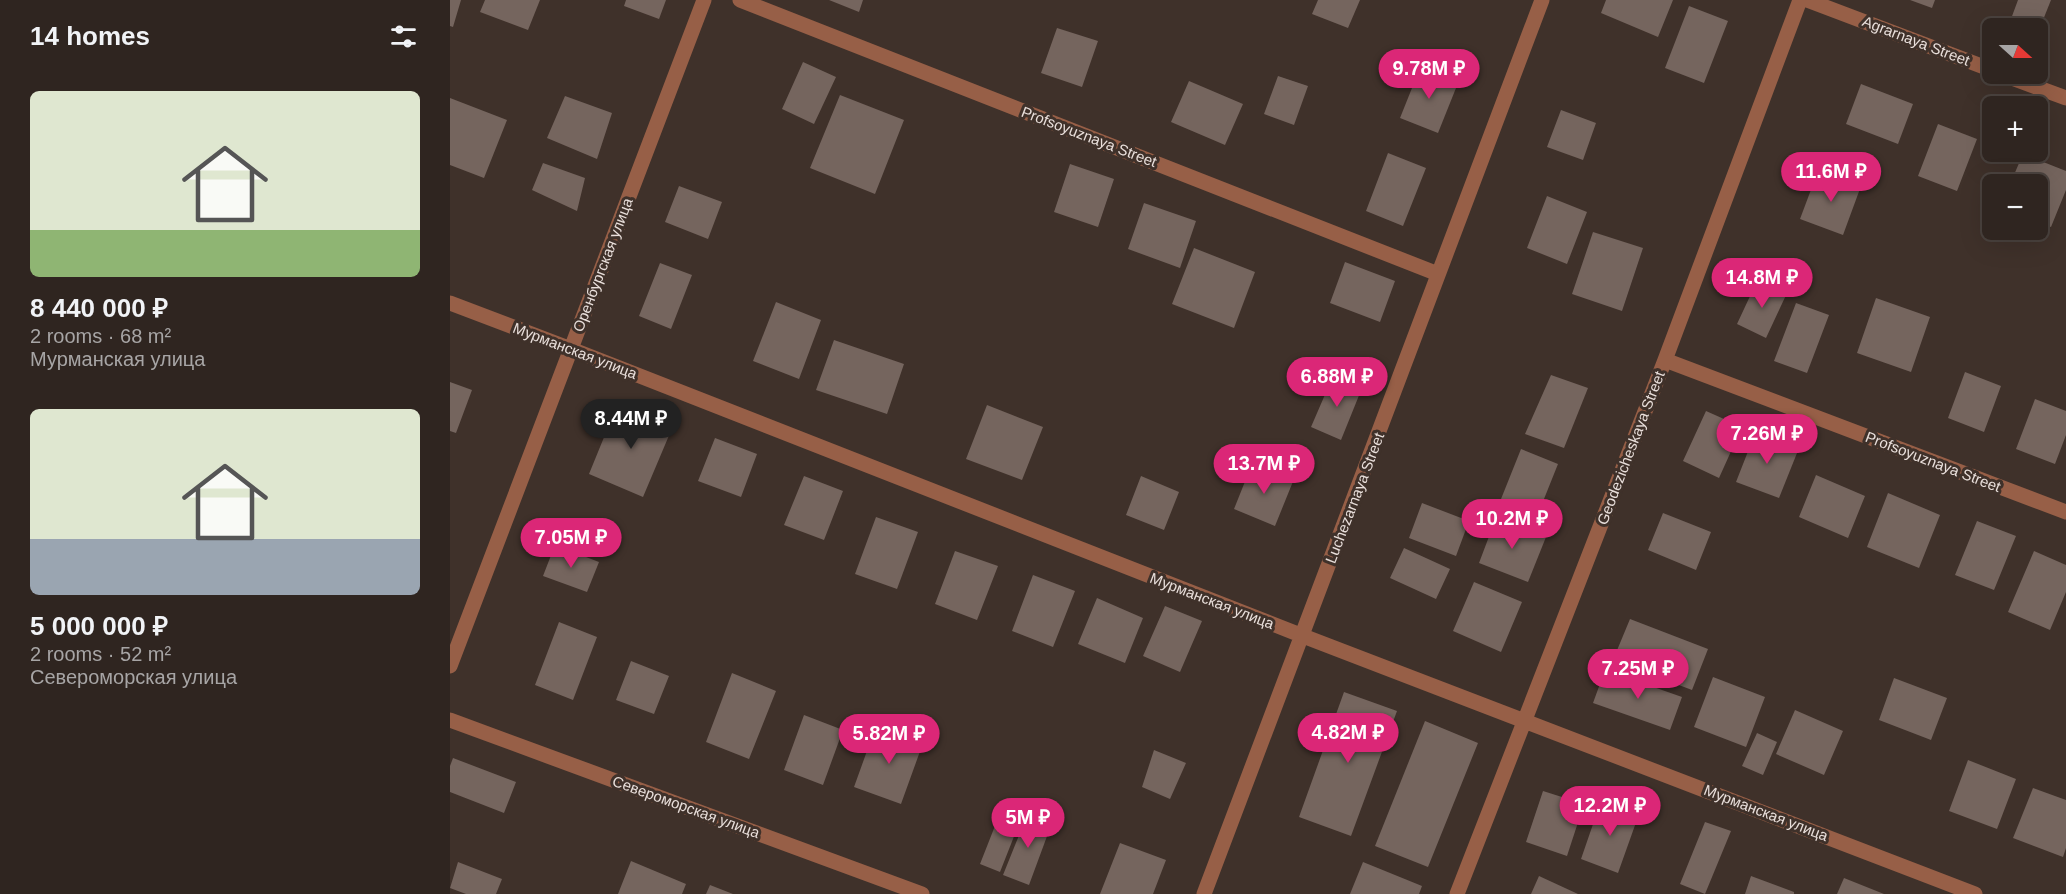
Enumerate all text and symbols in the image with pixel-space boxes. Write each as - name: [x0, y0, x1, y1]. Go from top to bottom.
- street label: Agrarnaya Street: [1860, 12, 1973, 69]
- north arrow: [1982, 18, 2048, 84]
- map controls: [1982, 18, 2048, 240]
- icon: filters: [387, 20, 420, 53]
- text: 14 homes: [30, 21, 150, 51]
- pin: 9.78M ₽: [1374, 49, 1484, 100]
- text: 9.78M ₽: [1393, 57, 1465, 79]
- button: +: [1982, 96, 2048, 162]
- street label: Profsoyuznaya Street: [1019, 103, 1160, 170]
- icon: home: [171, 130, 279, 238]
- pin: 11.6M ₽: [1776, 152, 1886, 203]
- text: 11.6M ₽: [1795, 160, 1867, 182]
- button: −: [1982, 174, 2048, 240]
- street label: Оренбургская улица: [569, 195, 636, 334]
- pin: 14.8M ₽: [1707, 258, 1817, 309]
- text: 14.8M ₽: [1726, 266, 1798, 288]
- text: 8 440 000 ₽: [30, 293, 168, 323]
- street label: Мурманская улица: [511, 319, 640, 382]
- text: 2 rooms · 68 m²: [30, 325, 171, 347]
- text: Мурманская улица: [30, 348, 205, 370]
- pin: 6.88M ₽: [1282, 357, 1392, 408]
- text: 6.88M ₽: [1301, 365, 1373, 387]
- street label: Geodezicheskaya Street: [1593, 368, 1668, 527]
- pin: 8.44M ₽: [576, 399, 686, 450]
- text: 8.44M ₽: [595, 407, 667, 429]
- pin: 7.26M ₽: [1712, 414, 1822, 465]
- text: 7.26M ₽: [1731, 422, 1803, 444]
- street label: Profsoyuznaya Street: [1863, 428, 2004, 495]
- street label: Luchezarnaya Street: [1322, 429, 1388, 565]
- pin: 13.7M ₽: [1209, 444, 1319, 495]
- icon: home: [171, 448, 279, 556]
- text: 13.7M ₽: [1228, 452, 1300, 474]
- pin: 10.2M ₽: [1457, 499, 1567, 550]
- text: 10.2M ₽: [1476, 507, 1548, 529]
- pin: 7.05M ₽: [516, 518, 626, 569]
- text: 7.05M ₽: [535, 526, 607, 548]
- street label: Мурманская улица: [1148, 569, 1277, 632]
- text: 5 000 000 ₽: [30, 611, 168, 641]
- text: 2 rooms · 52 m²: [30, 643, 171, 665]
- pin: 7.25M ₽: [1583, 649, 1693, 700]
- text: 7.25M ₽: [1602, 657, 1674, 679]
- text: Североморская улица: [30, 666, 237, 688]
- pin: 4.82M ₽: [1293, 713, 1403, 764]
- pin: 5.82M ₽: [834, 714, 944, 765]
- text: 4.82M ₽: [1312, 721, 1384, 743]
- text: 5.82M ₽: [853, 722, 925, 744]
- street label: Североморская улица: [610, 772, 763, 841]
- street label: Мурманская улица: [1702, 781, 1831, 844]
- pin: 12.2M ₽: [1555, 786, 1665, 837]
- text: 12.2M ₽: [1574, 794, 1646, 816]
- pin: 5M ₽: [992, 798, 1064, 849]
- text: 5M ₽: [1006, 806, 1050, 828]

